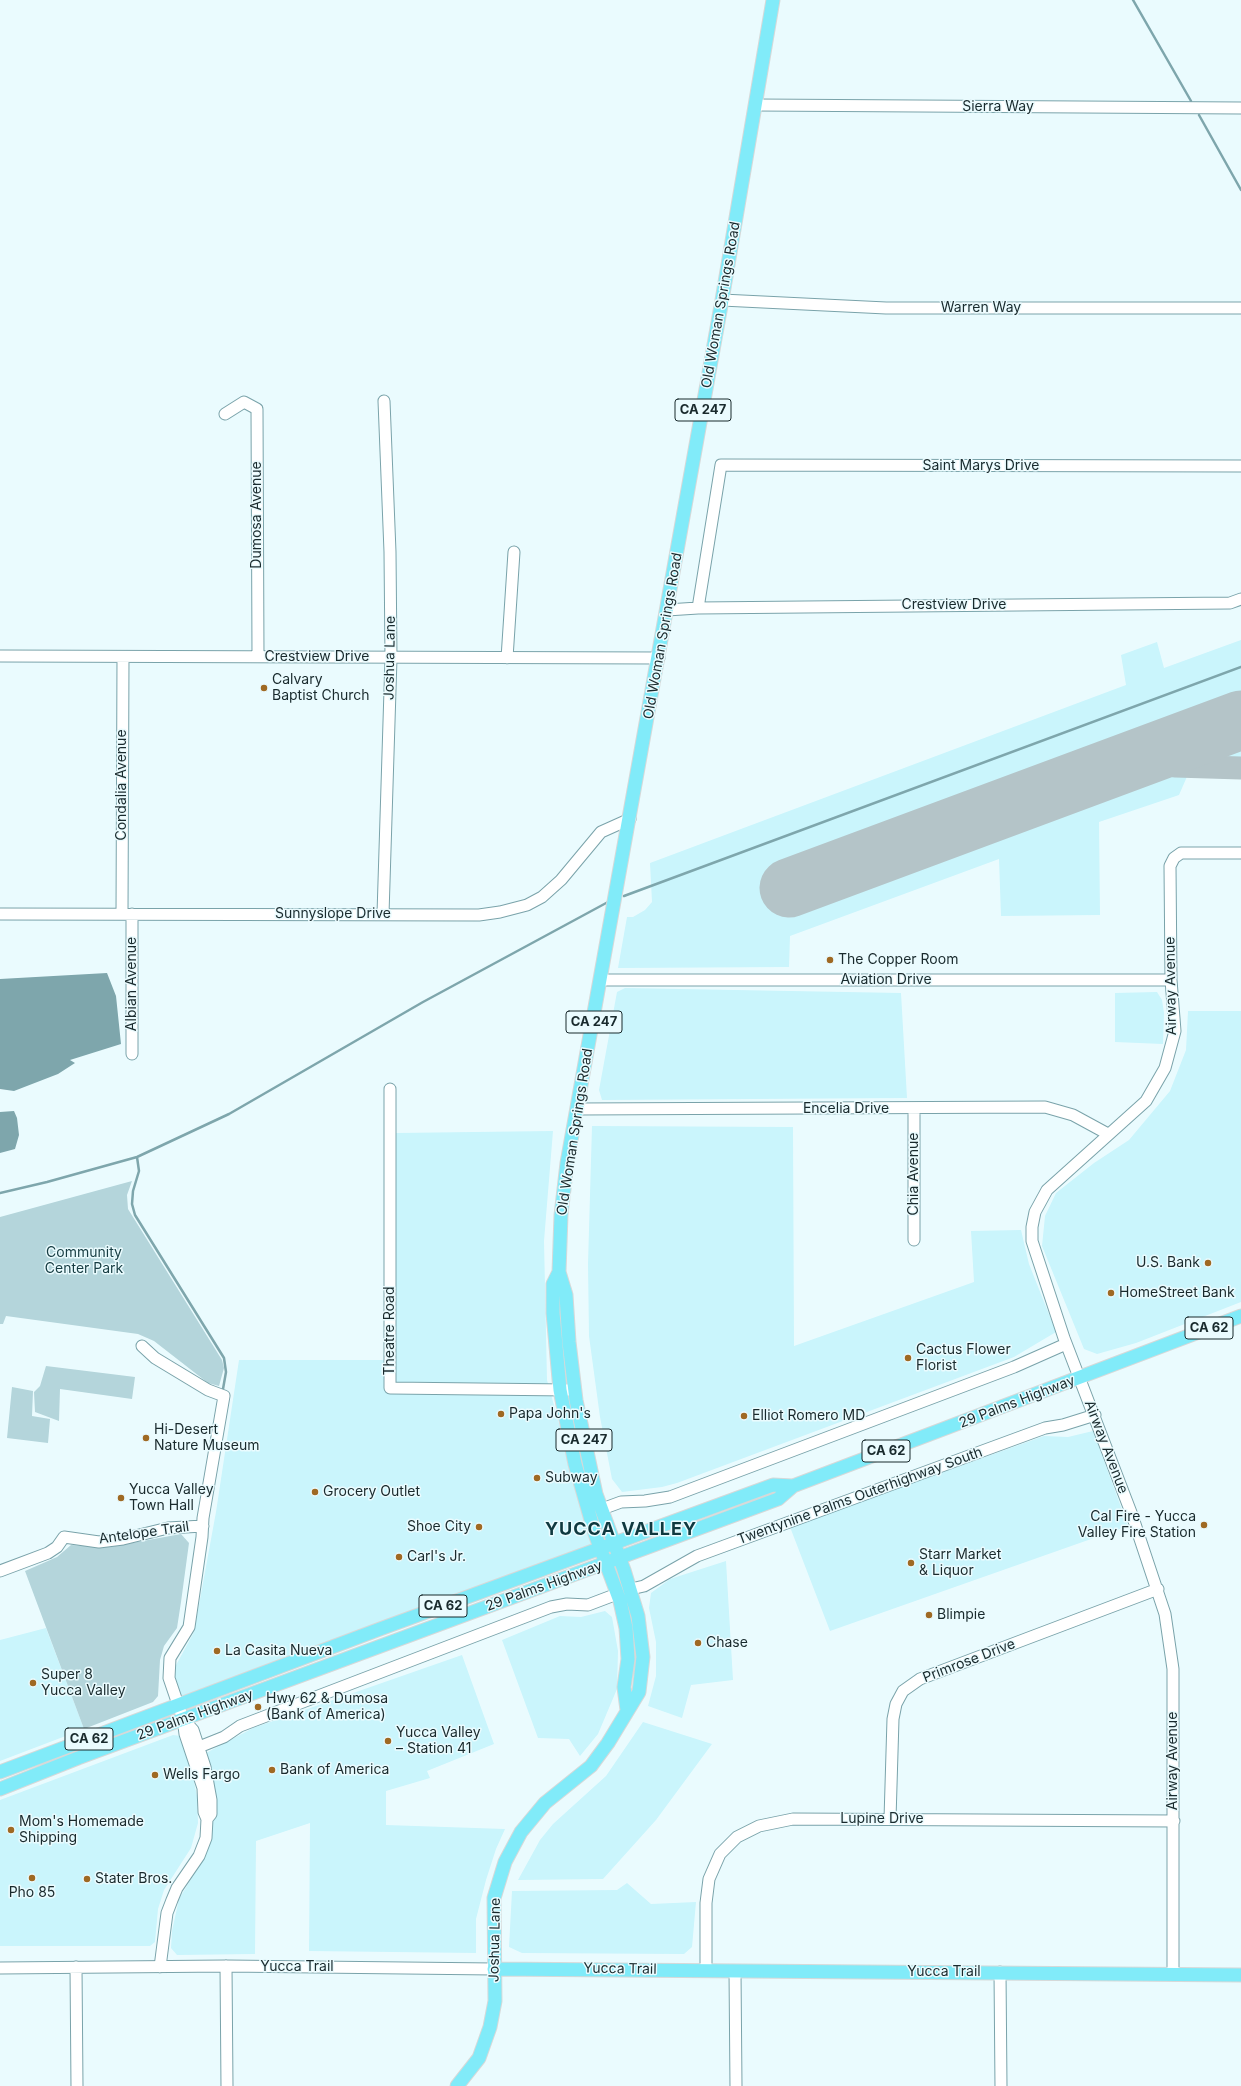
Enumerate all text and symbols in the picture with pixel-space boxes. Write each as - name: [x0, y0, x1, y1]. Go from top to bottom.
- street label: Sierra Way: [962, 99, 1034, 115]
- street label: Old Woman Springs Road: [698, 220, 744, 390]
- street label: Warren Way: [941, 300, 1021, 316]
- road number: CA 247: [675, 399, 731, 421]
- street label: Saint Marys Drive: [923, 458, 1039, 474]
- street label: Dumosa Avenue: [249, 461, 265, 569]
- street label: Old Woman Springs Road: [640, 551, 686, 721]
- street label: Crestview Drive: [902, 597, 1006, 613]
- street label: Joshua Lane: [381, 616, 399, 700]
- street label: Crestview Drive: [265, 649, 369, 665]
- place label: Calvary Baptist Church: [272, 672, 370, 704]
- marker: Calvary Baptist Church: [259, 683, 269, 693]
- street label: Condalia Avenue: [114, 729, 130, 841]
- street label: Sunnyslope Drive: [275, 906, 391, 922]
- street label: Albian Avenue: [124, 937, 140, 1031]
- street label: Airway Avenue: [1162, 937, 1180, 1035]
- place label: The Copper Room: [838, 952, 958, 968]
- marker: The Copper Room: [825, 955, 835, 965]
- street label: Aviation Drive: [840, 972, 932, 988]
- road number: CA 247: [566, 1011, 622, 1033]
- street label: Old Woman Springs Road: [553, 1047, 597, 1217]
- street label: Encelia Drive: [803, 1101, 889, 1117]
- street label: Chia Avenue: [906, 1133, 922, 1215]
- park label: Community Center Park: [45, 1245, 123, 1278]
- place label: U.S. Bank: [1136, 1255, 1200, 1271]
- marker: U.S. Bank: [1203, 1258, 1213, 1268]
- place label: HomeStreet Bank: [1119, 1285, 1235, 1301]
- street label: Theatre Road: [382, 1287, 398, 1375]
- marker: HomeStreet Bank: [1106, 1288, 1116, 1298]
- road number: CA 62: [1185, 1317, 1233, 1339]
- place label: Cactus Flower Florist: [916, 1342, 1011, 1374]
- marker: Cactus Flower Florist: [903, 1353, 913, 1363]
- street label: 29 Palms Highway: [957, 1372, 1077, 1432]
- street label: Airway Avenue: [1080, 1398, 1132, 1496]
- place label: Papa John's: [509, 1406, 591, 1422]
- place label: Elliot Romero MD: [752, 1408, 865, 1424]
- marker: Papa John's: [496, 1409, 506, 1419]
- marker: Elliot Romero MD: [739, 1411, 749, 1421]
- place label: Hi-Desert Nature Museum: [154, 1422, 259, 1454]
- road number: CA 247: [556, 1429, 612, 1451]
- marker: Hi-Desert Nature Museum: [141, 1433, 151, 1443]
- road number: CA 62: [862, 1440, 910, 1462]
- street label: Twentynine Palms Outerhighway South: [735, 1444, 985, 1548]
- place label: Subway: [545, 1470, 598, 1486]
- marker: Subway: [532, 1473, 542, 1483]
- place label: Yucca Valley Town Hall: [129, 1482, 214, 1514]
- place label: Grocery Outlet: [323, 1484, 420, 1500]
- marker: Grocery Outlet: [310, 1487, 320, 1497]
- marker: Yucca Valley Town Hall: [116, 1493, 126, 1503]
- place label: Cal Fire - Yucca Valley Fire Station: [1078, 1509, 1196, 1542]
- street label: Antelope Trail: [98, 1518, 190, 1548]
- place label: Shoe City: [407, 1519, 471, 1535]
- district label: YUCCA VALLEY: [545, 1519, 697, 1541]
- marker: Cal Fire - Yucca Valley Fire Station: [1199, 1520, 1209, 1530]
- marker: Shoe City: [474, 1522, 484, 1532]
- place label: Starr Market & Liquor: [919, 1547, 1001, 1580]
- place label: Carl's Jr.: [407, 1549, 466, 1565]
- marker: Carl's Jr.: [394, 1552, 404, 1562]
- street label: 29 Palms Highway: [484, 1557, 604, 1615]
- marker: Starr Market & Liquor: [906, 1558, 916, 1568]
- road number: CA 62: [419, 1595, 467, 1617]
- place label: Blimpie: [937, 1607, 985, 1623]
- marker: Blimpie: [924, 1610, 934, 1620]
- place label: Chase: [706, 1635, 748, 1651]
- street label: Primrose Drive: [920, 1636, 1018, 1686]
- marker: Chase: [693, 1638, 703, 1648]
- place label: La Casita Nueva: [225, 1643, 332, 1659]
- marker: La Casita Nueva: [212, 1646, 222, 1656]
- place label: Super 8 Yucca Valley: [41, 1667, 126, 1700]
- marker: Super 8 Yucca Valley: [28, 1678, 38, 1688]
- street label: 29 Palms Highway: [135, 1686, 255, 1744]
- place label: Hwy 62 & Dumosa (Bank of America): [266, 1691, 388, 1724]
- marker: Hwy 62 & Dumosa (Bank of America): [253, 1702, 263, 1712]
- street label: Airway Avenue: [1165, 1712, 1181, 1810]
- place label: Yucca Valley – Station 41: [396, 1725, 481, 1758]
- road number: CA 62: [65, 1728, 113, 1750]
- marker: Yucca Valley – Station 41: [383, 1736, 393, 1746]
- place label: Bank of America: [280, 1762, 389, 1778]
- marker: Bank of America: [267, 1765, 277, 1775]
- place label: Wells Fargo: [163, 1767, 240, 1783]
- marker: Wells Fargo: [150, 1770, 160, 1780]
- street label: Lupine Drive: [840, 1811, 924, 1827]
- place label: Mom's Homemade Shipping: [19, 1814, 144, 1846]
- marker: Mom's Homemade Shipping: [6, 1825, 16, 1835]
- place label: Stater Bros.: [95, 1871, 172, 1887]
- marker: Pho 85: [27, 1873, 37, 1883]
- marker: Stater Bros.: [82, 1874, 92, 1884]
- place label: Pho 85: [9, 1885, 55, 1901]
- street label: Joshua Lane: [486, 1898, 504, 1982]
- street label: Yucca Trail: [260, 1959, 334, 1975]
- street label: Yucca Trail: [583, 1960, 657, 1978]
- street label: Yucca Trail: [907, 1964, 981, 1980]

